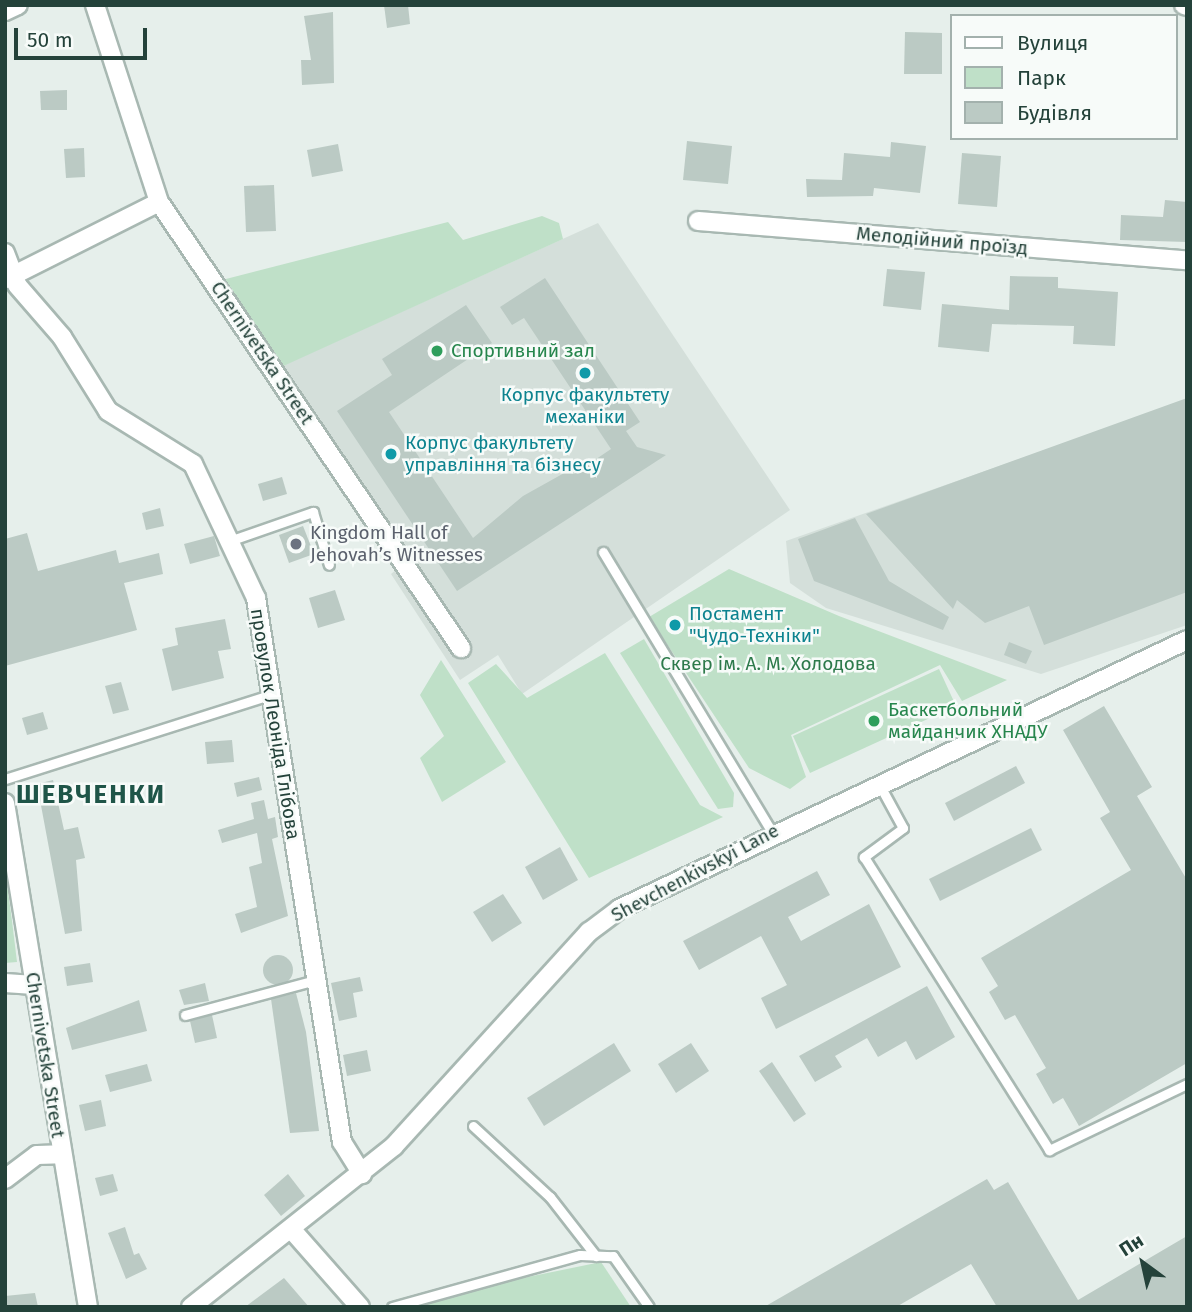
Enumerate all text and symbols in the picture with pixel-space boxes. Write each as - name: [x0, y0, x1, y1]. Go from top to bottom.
- scale bar: [18, 14, 150, 58]
- legend: [950, 14, 1178, 140]
- text: 50 m: [27, 27, 73, 53]
- text: Вулиця: [1017, 30, 1088, 56]
- text: Парк: [1017, 65, 1066, 91]
- text: Будівля: [1017, 100, 1092, 126]
- street label: Мелодійний проїзд: [855, 222, 1029, 260]
- street label: Chernivetska Street: [206, 277, 318, 429]
- place label: Спортивний зал: [451, 340, 595, 362]
- marker: Спортивний зал: [429, 343, 445, 359]
- marker: Корпус факультету механіки: [577, 365, 593, 381]
- place label: Корпус факультету механіки: [501, 384, 669, 428]
- place label: Корпус факультету управління та бізнесу: [405, 432, 601, 476]
- marker: Корпус факультету управління та бізнесу: [383, 446, 399, 462]
- place label: Kingdom Hall of Jehovah’s Witnesses: [310, 522, 483, 566]
- marker: Kingdom Hall of Jehovah’s Witnesses: [288, 536, 304, 552]
- place label: Постамент "Чудо-Техніки": [689, 603, 820, 647]
- street label: провулок Леоніда Глібова: [245, 607, 305, 841]
- marker: Постамент "Чудо-Техніки": [667, 617, 683, 633]
- park label: Сквер ім. А. М. Холодова: [660, 653, 876, 675]
- place label: Баскетбольний майданчик ХНАДУ: [888, 699, 1047, 743]
- marker: Баскетбольний майданчик ХНАДУ: [866, 713, 882, 729]
- district label: ШЕВЧЕНКИ: [17, 779, 165, 811]
- street label: Shevchenkivskyi Lane: [607, 819, 783, 927]
- street label: Chernivetska Street: [21, 971, 69, 1139]
- north arrow: [1108, 1228, 1178, 1298]
- text: Пн: [1115, 1229, 1148, 1261]

